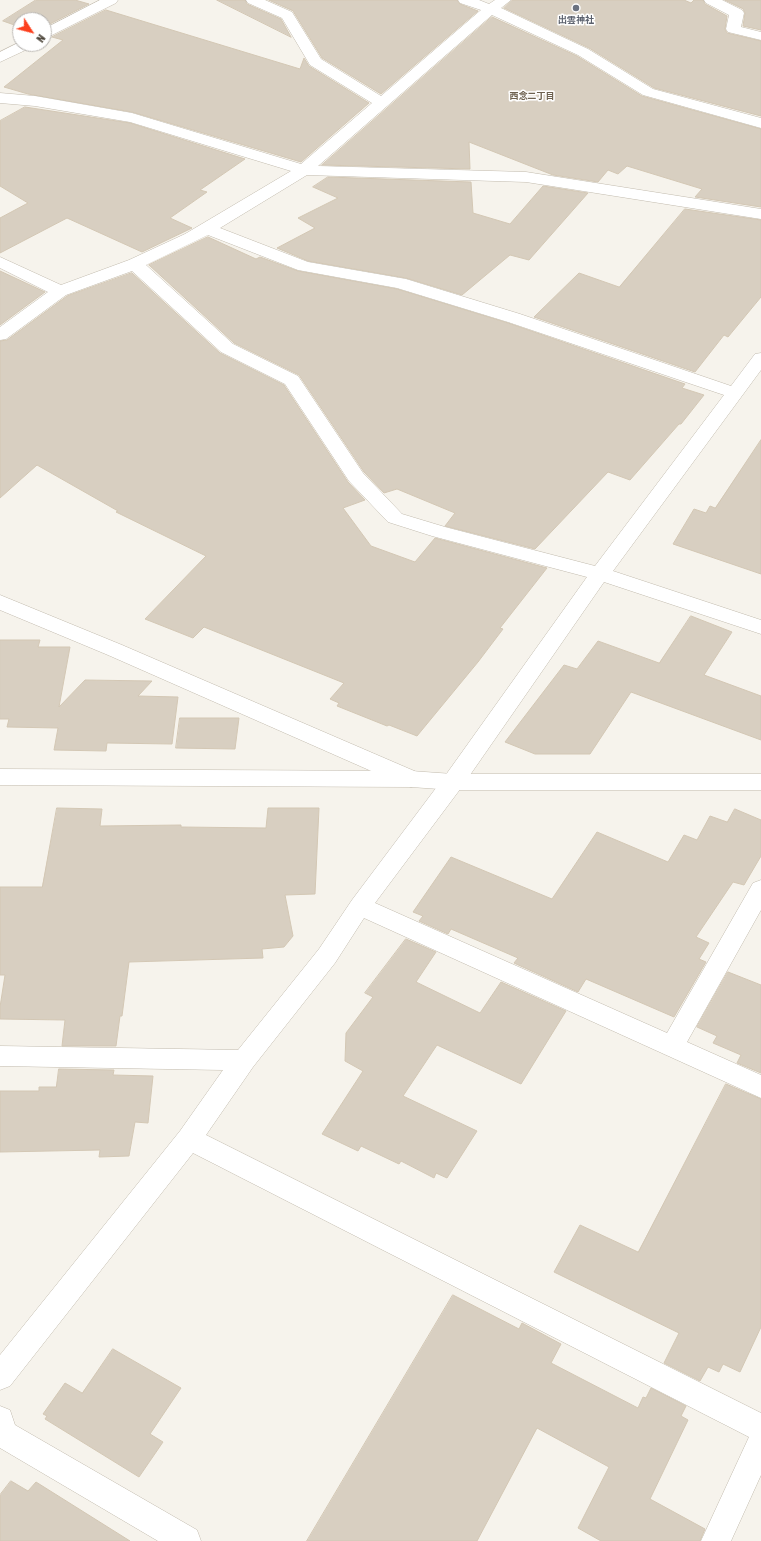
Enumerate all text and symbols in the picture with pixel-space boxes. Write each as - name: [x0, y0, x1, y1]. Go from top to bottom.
- marker: 出雲神社: [571, 3, 581, 13]
- north arrow: [12, 12, 52, 52]
- place label: 出雲神社: [558, 15, 594, 25]
- text: N: [34, 32, 48, 45]
- district label: 西念二丁目: [510, 91, 554, 101]

